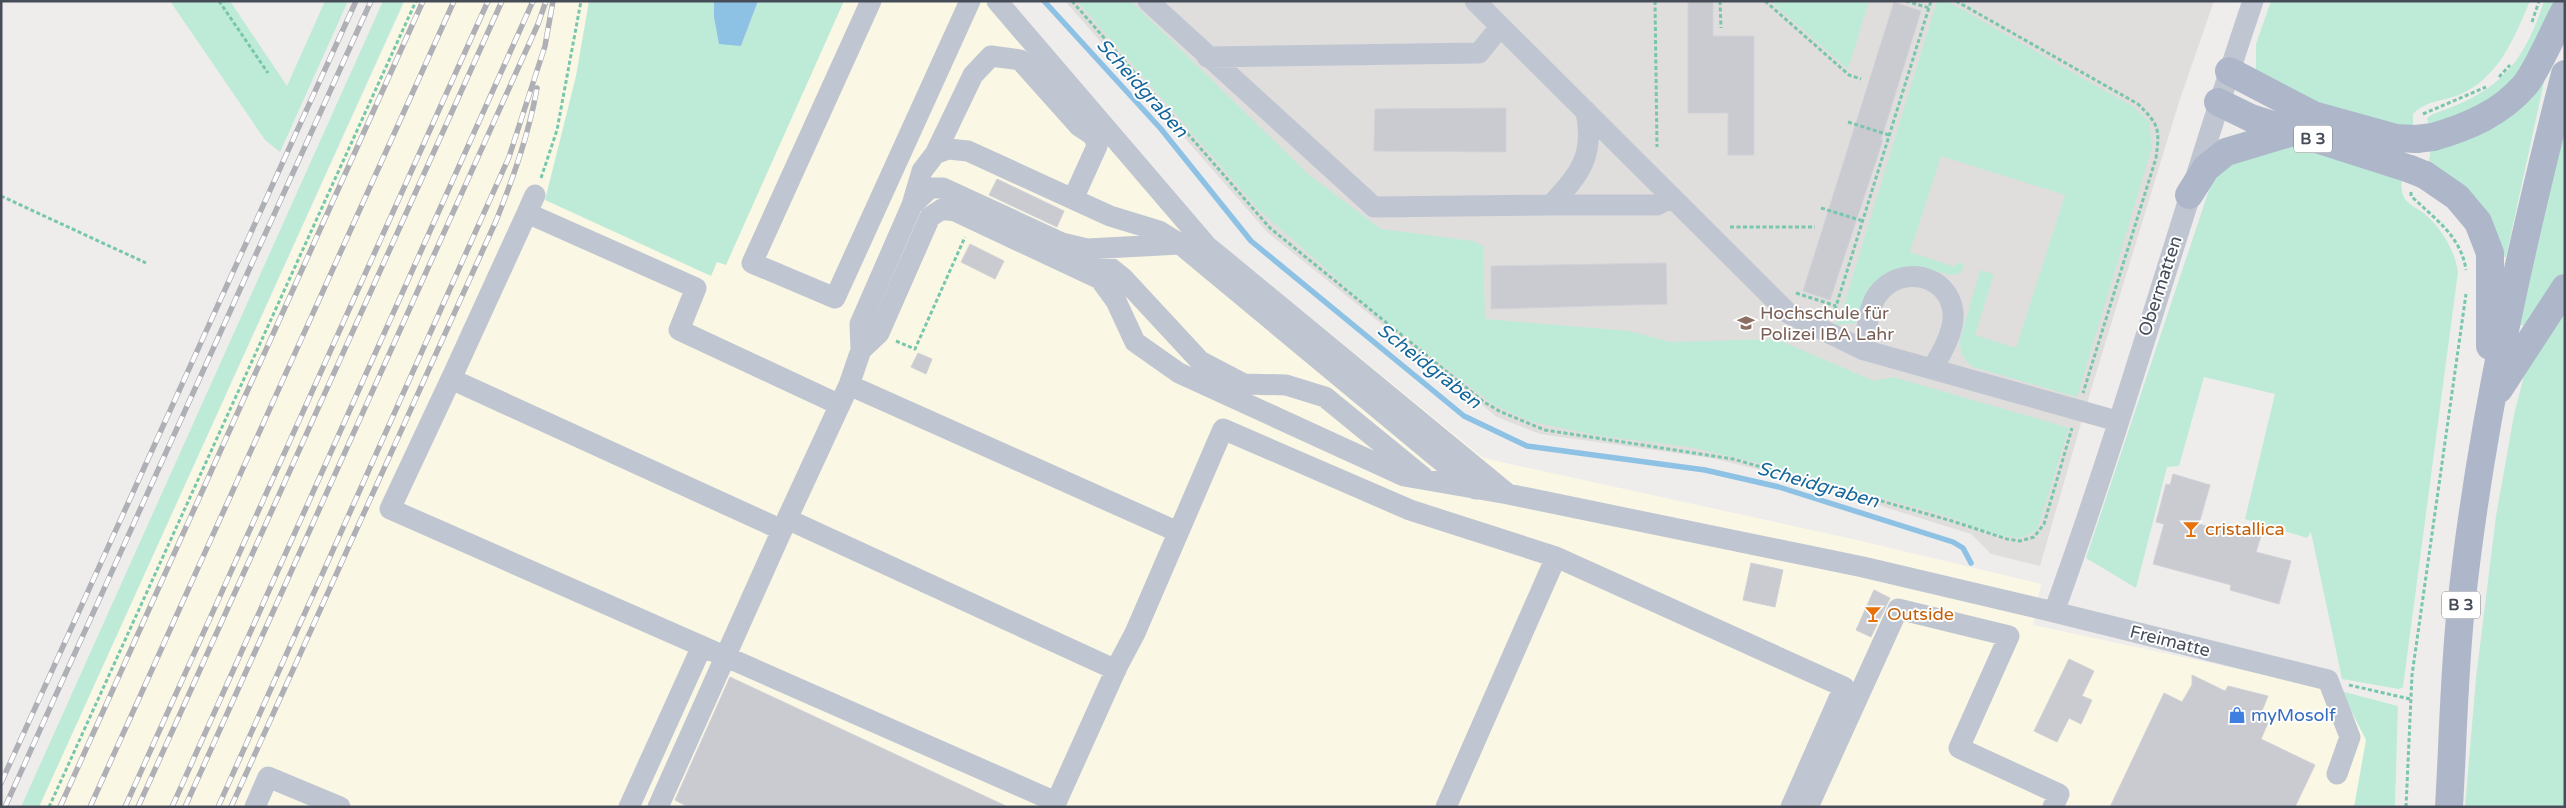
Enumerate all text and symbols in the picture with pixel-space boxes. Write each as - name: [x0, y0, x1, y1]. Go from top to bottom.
- water label: Scheidgraben: [1092, 34, 1192, 142]
- road number: B 3: [2294, 126, 2332, 152]
- street label: Obermatten: [2133, 233, 2187, 339]
- place label: Hochschule für Polizei IBA Lahr: [1760, 302, 1894, 345]
- school or university icon: Hochschule für Polizei IBA Lahr: [1736, 313, 1756, 333]
- water label: Scheidgraben: [1373, 319, 1485, 413]
- water label: Scheidgraben: [1755, 457, 1882, 513]
- place label: cristallica: [2205, 518, 2285, 540]
- bar icon: cristallica: [2181, 519, 2201, 539]
- road number: B 3: [2442, 592, 2480, 618]
- place label: Outside: [1887, 603, 1954, 625]
- bar icon: Outside: [1863, 604, 1883, 624]
- street label: Freimatte: [2128, 620, 2212, 662]
- place label: myMosolf: [2251, 704, 2336, 726]
- shop icon: myMosolf: [2227, 705, 2247, 725]

